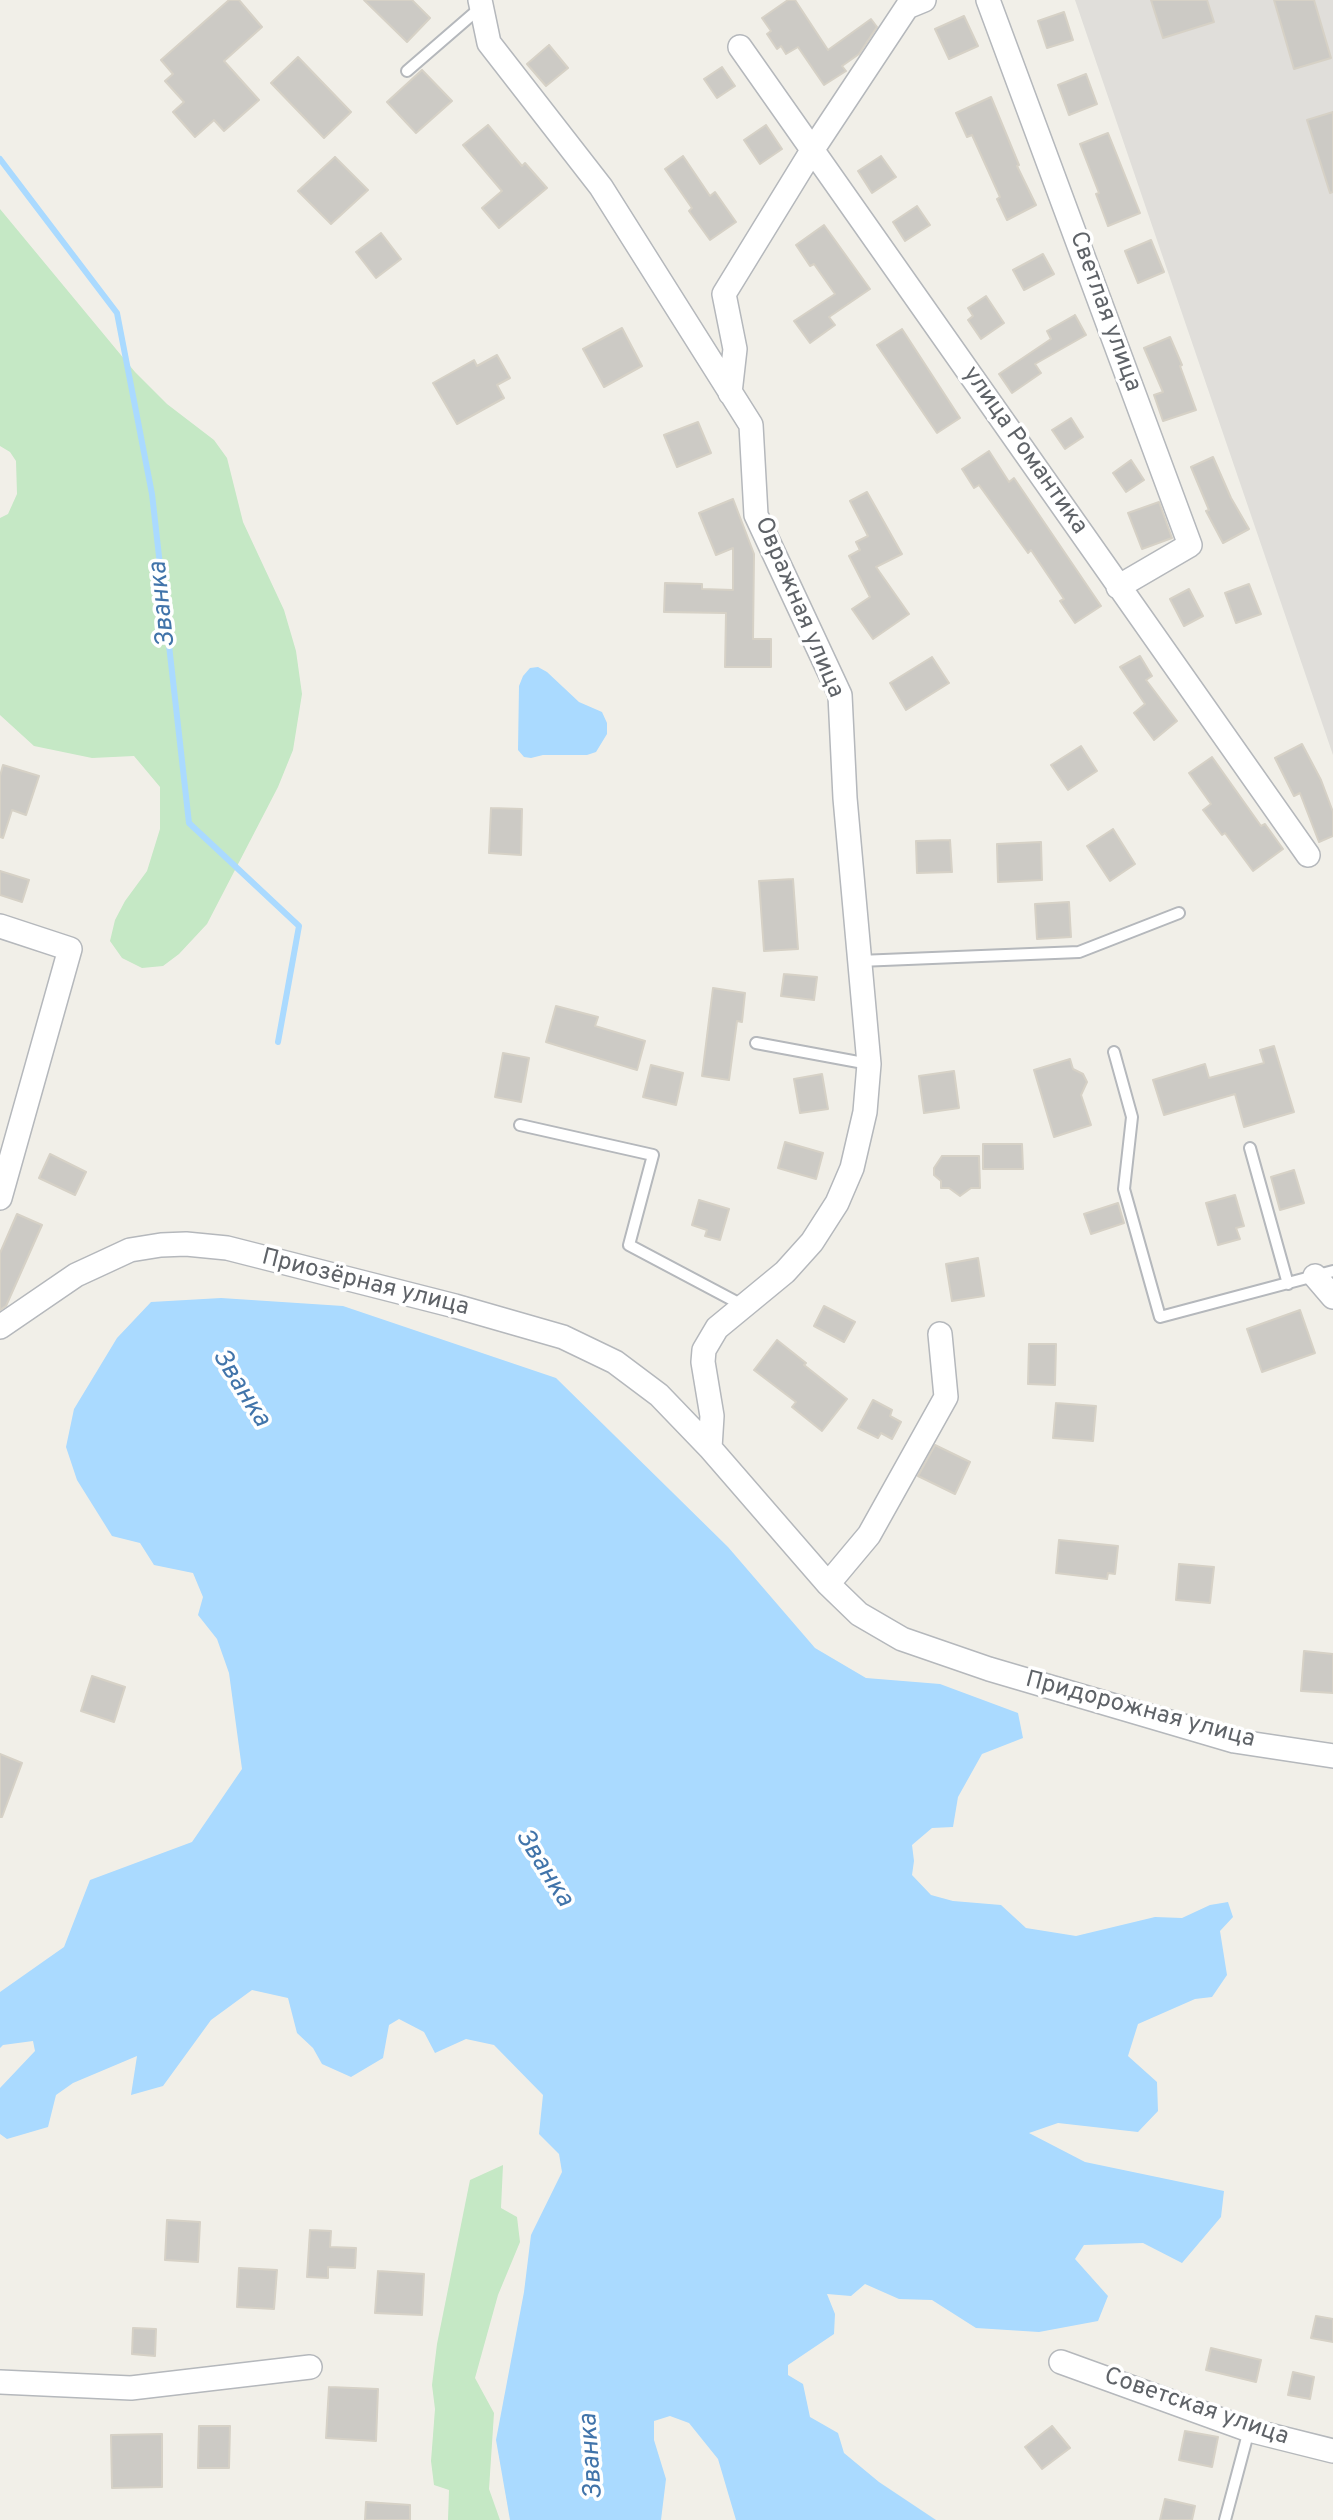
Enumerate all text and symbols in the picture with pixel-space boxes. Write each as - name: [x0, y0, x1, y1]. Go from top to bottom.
- street label: Светлая улица: [1062, 228, 1146, 396]
- street label: улица Романтика: [955, 361, 1093, 541]
- street label: Овражная улица: [747, 513, 849, 703]
- water label: Званка: [144, 560, 184, 648]
- street label: Приозёрная улица: [258, 1244, 472, 1324]
- water label: Званка: [204, 1345, 276, 1433]
- street label: Придорожная улица: [1022, 1666, 1258, 1756]
- water label: Званка: [507, 1825, 579, 1913]
- street label: Советская улица: [1100, 2363, 1292, 2453]
- water label: Званка: [574, 2412, 612, 2500]

